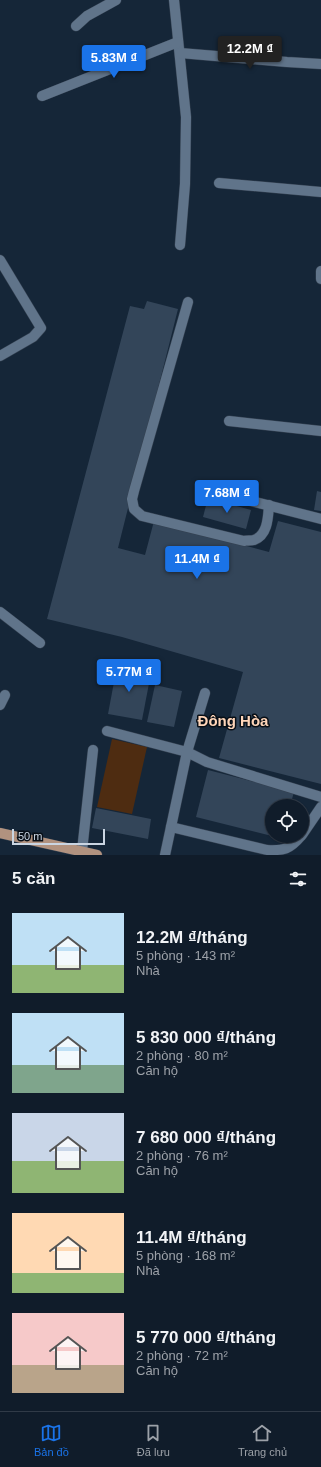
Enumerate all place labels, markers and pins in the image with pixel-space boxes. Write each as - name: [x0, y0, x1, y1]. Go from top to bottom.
- pin: 12.2M ₫: [213, 36, 287, 70]
- pin: 5.83M ₫: [77, 45, 151, 79]
- pin: 7.68M ₫: [190, 480, 264, 514]
- pin: 11.4M ₫: [160, 546, 234, 580]
- pin: 5.77M ₫: [92, 659, 166, 693]

